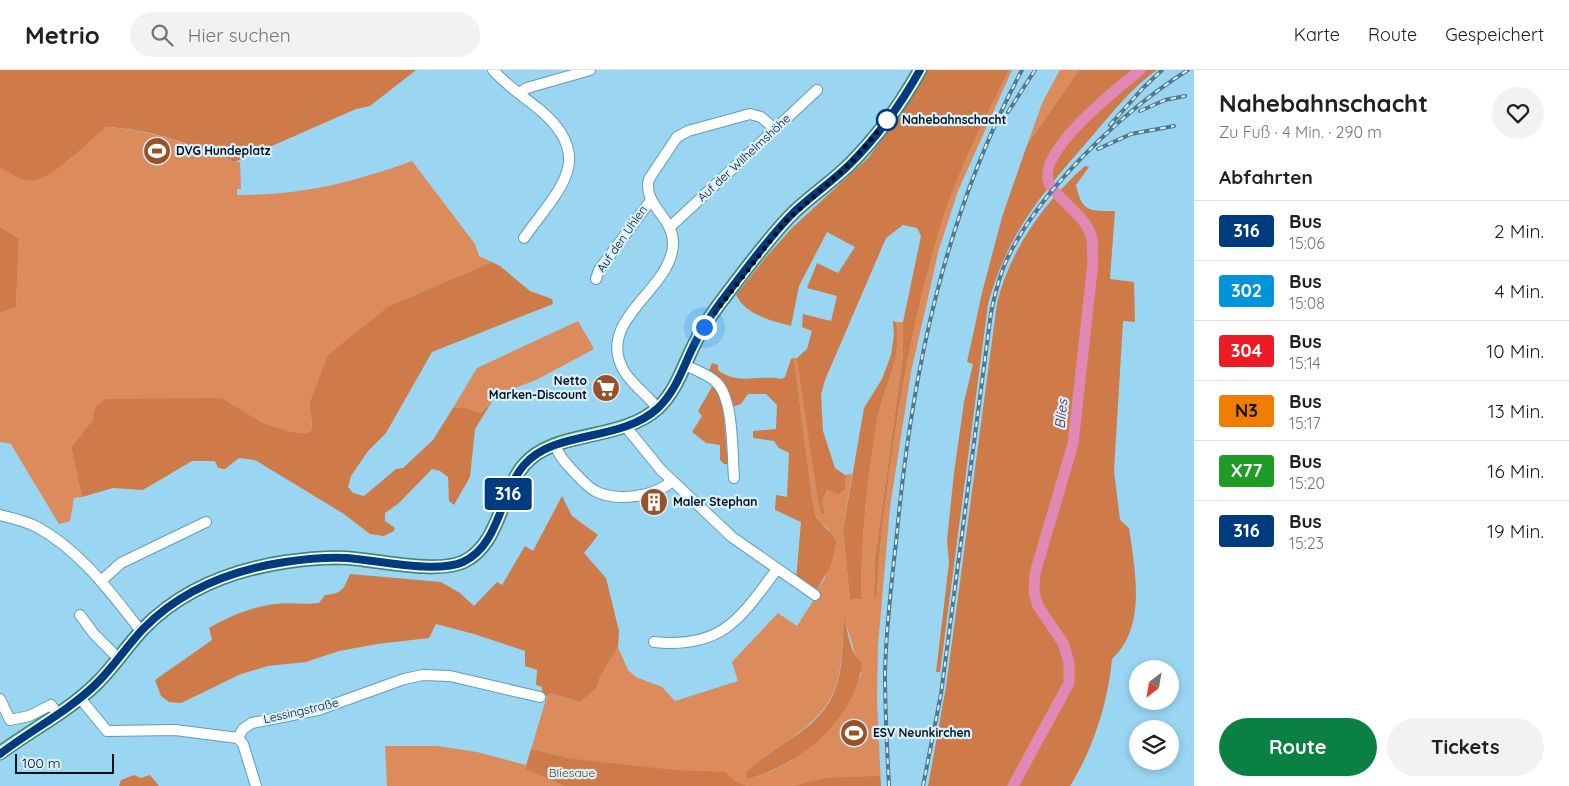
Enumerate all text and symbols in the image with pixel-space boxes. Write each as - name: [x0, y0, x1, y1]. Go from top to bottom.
- search box: [130, 12, 480, 57]
- text: Metrio: [25, 20, 100, 50]
- icon: search: [148, 21, 176, 49]
- text: Hier suchen: [188, 23, 291, 47]
- text: Karte: [1294, 23, 1340, 46]
- text: Route: [1368, 23, 1417, 46]
- text: Gespeichert: [1445, 23, 1544, 46]
- button: heart: [1492, 87, 1544, 139]
- text: Nahebahnschacht: [1219, 88, 1428, 118]
- marker: Nahebahnschacht: [876, 109, 898, 131]
- street label: Auf der Wilhelmshöhe: [694, 111, 793, 205]
- place label: Nahebahnschacht: [902, 112, 1007, 127]
- text: Zu Fuß · 4 Min. · 290 m: [1219, 122, 1382, 142]
- sports icon: DVG Hundeplatz: [142, 136, 172, 166]
- place label: DVG Hundeplatz: [176, 143, 271, 158]
- text: Abfahrten: [1219, 165, 1313, 189]
- street label: Auf den Uhlen: [593, 202, 650, 275]
- text: Bus: [1289, 209, 1322, 233]
- text: 316: [1233, 219, 1260, 242]
- text: 2 Min.: [1494, 219, 1544, 243]
- text: 15:06: [1289, 233, 1325, 253]
- text: Bus: [1289, 269, 1322, 293]
- text: 302: [1231, 279, 1262, 302]
- text: 4 Min.: [1495, 279, 1544, 303]
- text: 15:08: [1289, 293, 1325, 313]
- your location: [692, 315, 717, 340]
- text: Bus: [1289, 329, 1322, 353]
- text: 304: [1231, 339, 1262, 362]
- text: 10 Min.: [1486, 339, 1544, 363]
- text: 15:14: [1289, 353, 1321, 373]
- place label: Netto Marken-Discount: [489, 373, 587, 402]
- supermarket icon: Netto Marken-Discount: [591, 373, 621, 403]
- text: Bus: [1289, 389, 1322, 413]
- water label: Blies: [1050, 397, 1072, 430]
- text: N3: [1235, 399, 1258, 422]
- text: 13 Min.: [1488, 399, 1544, 423]
- text: 15:17: [1289, 413, 1321, 433]
- text: Bus: [1289, 449, 1322, 473]
- text: X77: [1231, 459, 1262, 482]
- text: 16 Min.: [1487, 459, 1544, 483]
- text: 15:20: [1289, 473, 1325, 493]
- line badge: 316: [479, 478, 537, 510]
- text: 316: [495, 482, 521, 505]
- building icon: Maler Stephan: [639, 487, 669, 517]
- place label: Maler Stephan: [673, 494, 757, 509]
- text: Bus: [1289, 509, 1322, 533]
- text: 316: [1233, 519, 1260, 542]
- text: 19 Min.: [1487, 519, 1544, 543]
- text: 15:23: [1289, 533, 1324, 553]
- north arrow: [1129, 660, 1179, 710]
- map controls: [1129, 660, 1179, 770]
- street label: Lessingstraße: [262, 695, 340, 726]
- sports icon: ESV Neunkirchen: [839, 718, 869, 748]
- button: Route: [1219, 718, 1377, 776]
- button: Tickets: [1387, 718, 1544, 776]
- button: layers: [1129, 720, 1179, 770]
- place label: ESV Neunkirchen: [873, 725, 971, 740]
- scale bar: [15, 751, 114, 774]
- text: 100 m: [22, 754, 60, 772]
- park label: Bliesaue: [549, 765, 595, 780]

